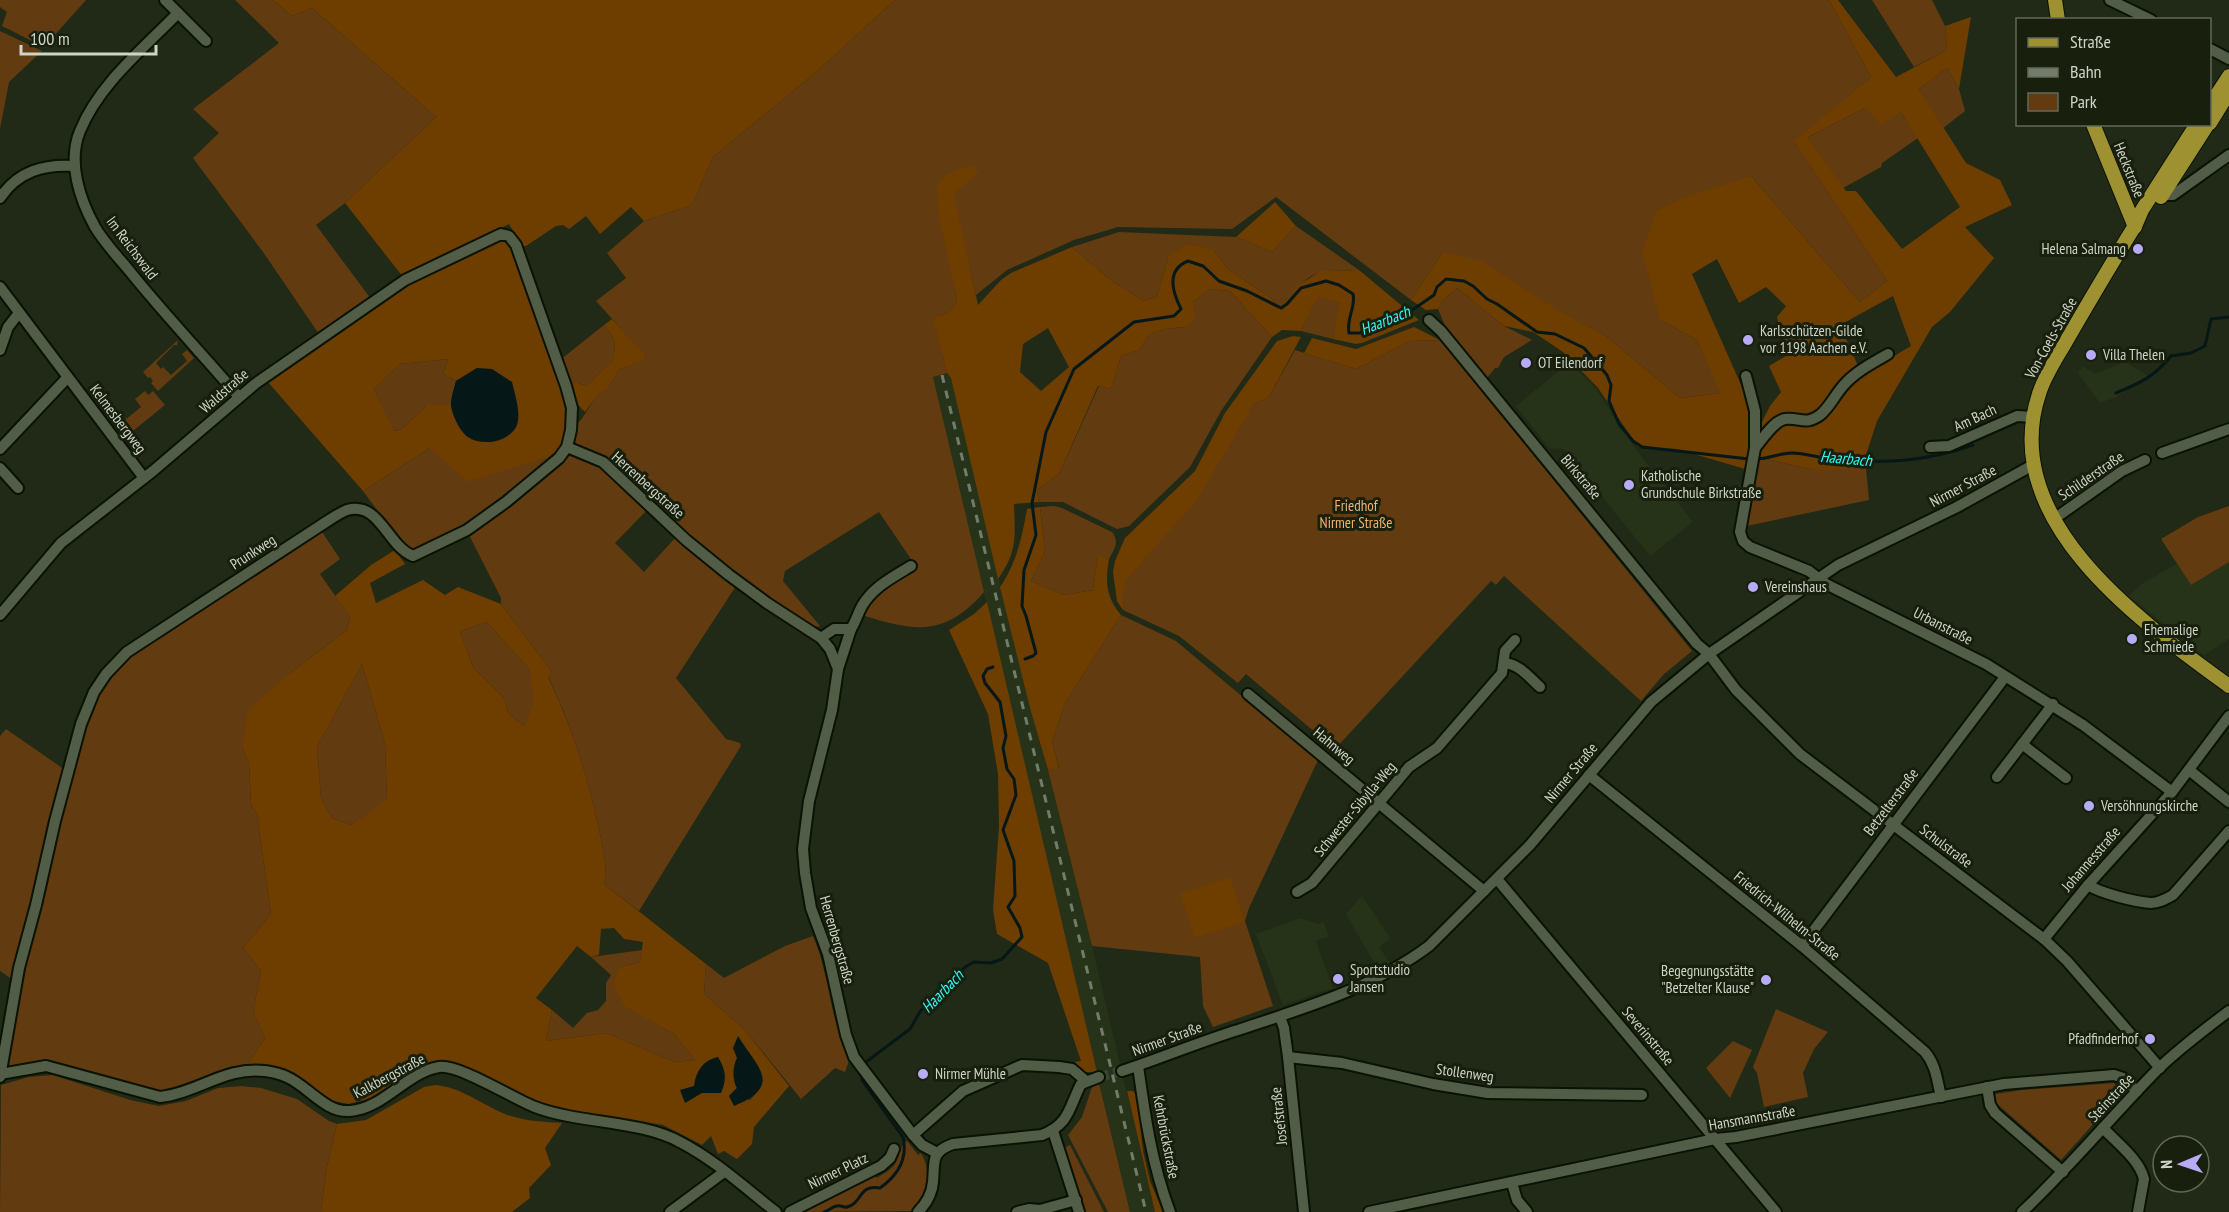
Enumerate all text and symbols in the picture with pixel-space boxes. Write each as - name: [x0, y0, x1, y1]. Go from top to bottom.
- scale bar: [21, 18, 156, 56]
- legend: [2016, 18, 2211, 126]
- text: 100 m: [30, 27, 70, 50]
- text: Straße: [2070, 30, 2111, 53]
- text: Bahn: [2070, 60, 2102, 83]
- text: Park: [2070, 90, 2097, 113]
- street label: Heckstraße: [2110, 139, 2149, 200]
- street label: Im Reichswald: [102, 212, 162, 283]
- place label: Helena Salmang: [2042, 239, 2126, 258]
- marker: Helena Salmang: [2131, 242, 2145, 256]
- street label: Von-Coels-Straße: [2020, 294, 2081, 383]
- water label: Haarbach: [1357, 301, 1414, 339]
- place label: Karlsschützen-Gilde vor 1198 Aachen e.V.: [1760, 321, 1868, 357]
- marker: Karlsschützen-Gilde vor 1198 Aachen e.V.: [1741, 333, 1755, 347]
- place label: Villa Thelen: [2102, 345, 2165, 364]
- marker: Villa Thelen: [2084, 348, 2098, 362]
- place label: OT Eilendorf: [1538, 353, 1603, 372]
- marker: OT Eilendorf: [1519, 356, 1533, 370]
- street label: Waldstraße: [195, 364, 252, 417]
- street label: Kelmesbergweg: [86, 380, 151, 457]
- street label: Am Bach: [1950, 399, 1999, 436]
- water label: Haarbach: [1819, 446, 1874, 470]
- street label: Herrenbergstraße: [608, 447, 689, 522]
- street label: Schilderstraße: [2054, 447, 2127, 504]
- street label: Birkstraße: [1557, 450, 1606, 503]
- street label: Nirmer Straße: [1926, 460, 1999, 511]
- place label: Katholische Grundschule Birkstraße: [1641, 466, 1762, 502]
- marker: Katholische Grundschule Birkstraße: [1622, 478, 1636, 492]
- park label: Friedhof Nirmer Straße: [1320, 496, 1392, 532]
- street label: Prunkweg: [226, 530, 279, 573]
- place label: Vereinshaus: [1764, 577, 1827, 596]
- marker: Vereinshaus: [1746, 580, 1760, 594]
- street label: Urbanstraße: [1910, 603, 1976, 649]
- place label: Ehemalige Schmiede: [2144, 620, 2198, 656]
- marker: Ehemalige Schmiede: [2125, 632, 2139, 646]
- street label: Hahnweg: [1310, 723, 1359, 768]
- street label: Nirmer Straße: [1540, 739, 1601, 807]
- street label: Schwester-Sibylla-Weg: [1309, 757, 1400, 860]
- street label: Betzelterstraße: [1859, 764, 1922, 839]
- place label: Versöhnungskirche: [2100, 796, 2198, 815]
- marker: Versöhnungskirche: [2082, 799, 2096, 813]
- street label: Schulstraße: [1916, 820, 1976, 872]
- street label: Johannesstraße: [2057, 822, 2124, 896]
- street label: Friedrich-Wilhelm-Straße: [1730, 867, 1844, 964]
- street label: Herrenbergstraße: [816, 893, 859, 986]
- place label: Sportstudio Jansen: [1349, 960, 1410, 996]
- place label: Begegnungsstätte "Betzelter Klause": [1661, 961, 1754, 997]
- water label: Haarbach: [917, 965, 968, 1017]
- marker: Sportstudio Jansen: [1331, 972, 1345, 986]
- marker: Begegnungsstätte "Betzelter Klause": [1759, 973, 1773, 987]
- street label: Severinstraße: [1618, 1002, 1679, 1069]
- street label: Nirmer Straße: [1129, 1017, 1204, 1060]
- place label: Pfadfinderhof: [2068, 1029, 2139, 1048]
- marker: Pfadfinderhof: [2143, 1032, 2157, 1046]
- street label: Kalkbergstraße: [350, 1049, 428, 1102]
- street label: Stollenweg: [1435, 1059, 1495, 1086]
- place label: Nirmer Mühle: [935, 1064, 1006, 1083]
- marker: Nirmer Mühle: [916, 1067, 930, 1081]
- street label: Steinstraße: [2083, 1070, 2138, 1126]
- street label: Josefstraße: [1266, 1086, 1291, 1147]
- street label: Kehrbrückstraße: [1149, 1093, 1184, 1180]
- street label: Hansmannstraße: [1707, 1101, 1797, 1134]
- north arrow: [2151, 1134, 2211, 1194]
- street label: Nirmer Platz: [805, 1148, 871, 1193]
- text: N: [2156, 1160, 2176, 1169]

